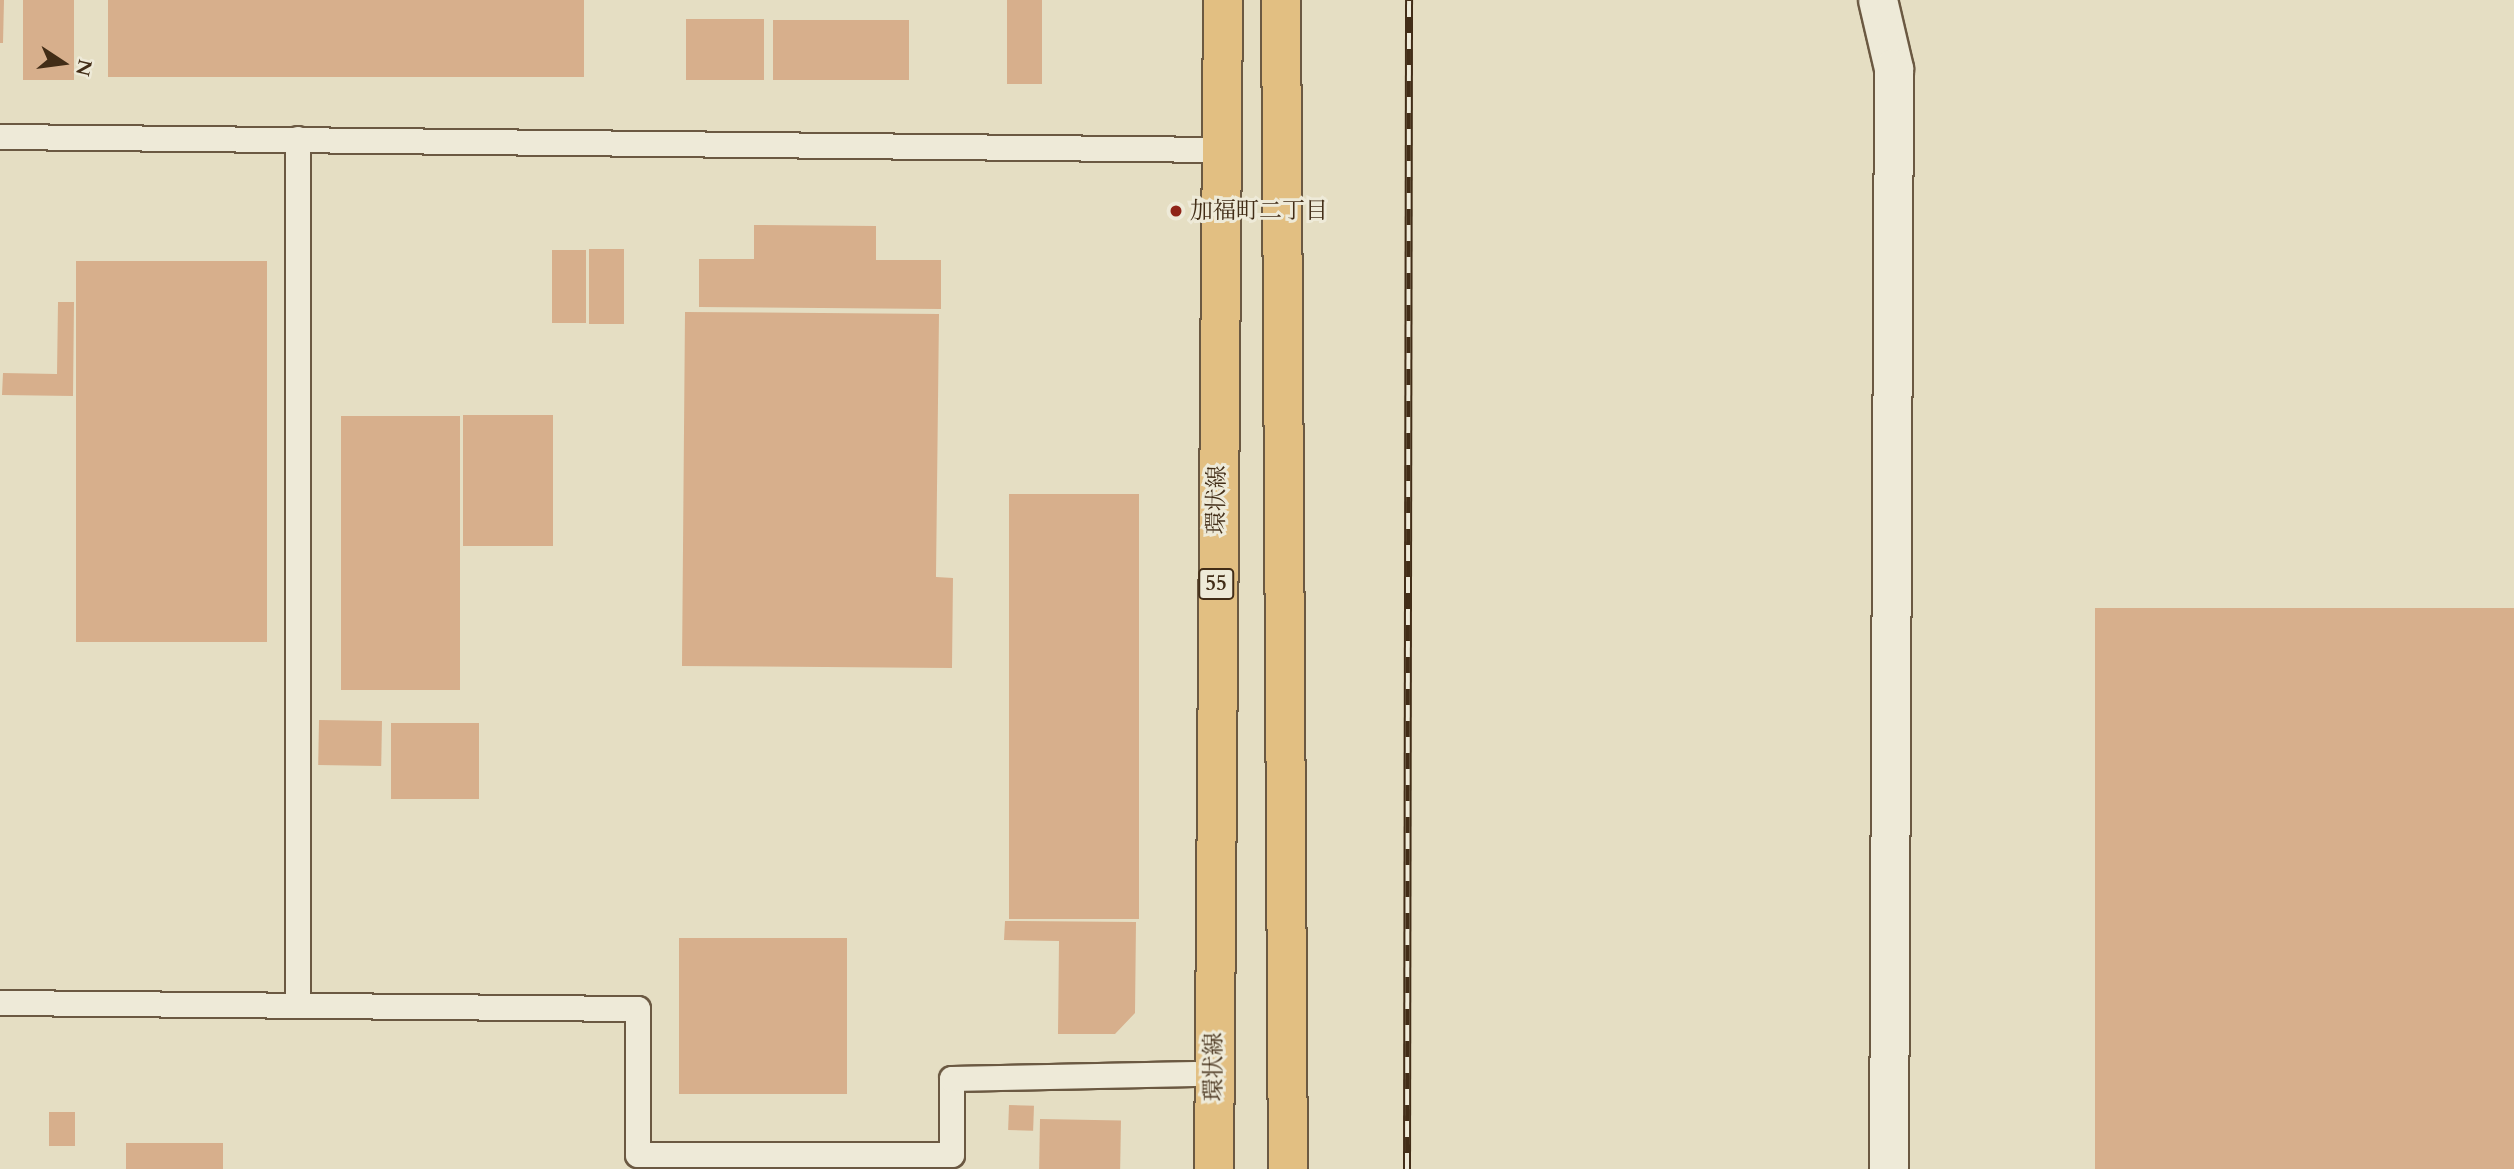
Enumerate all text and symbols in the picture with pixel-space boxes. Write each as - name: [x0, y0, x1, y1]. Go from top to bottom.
- north arrow: [28, 28, 98, 98]
- text: N: [69, 57, 98, 79]
- place label: 加福町二丁目: [1190, 197, 1328, 225]
- marker: 加福町二丁目: [1168, 203, 1184, 219]
- street label: 環状線: [1203, 465, 1231, 535]
- road number: 55: [1197, 566, 1235, 602]
- street label: 環状線: [1200, 1033, 1228, 1101]

